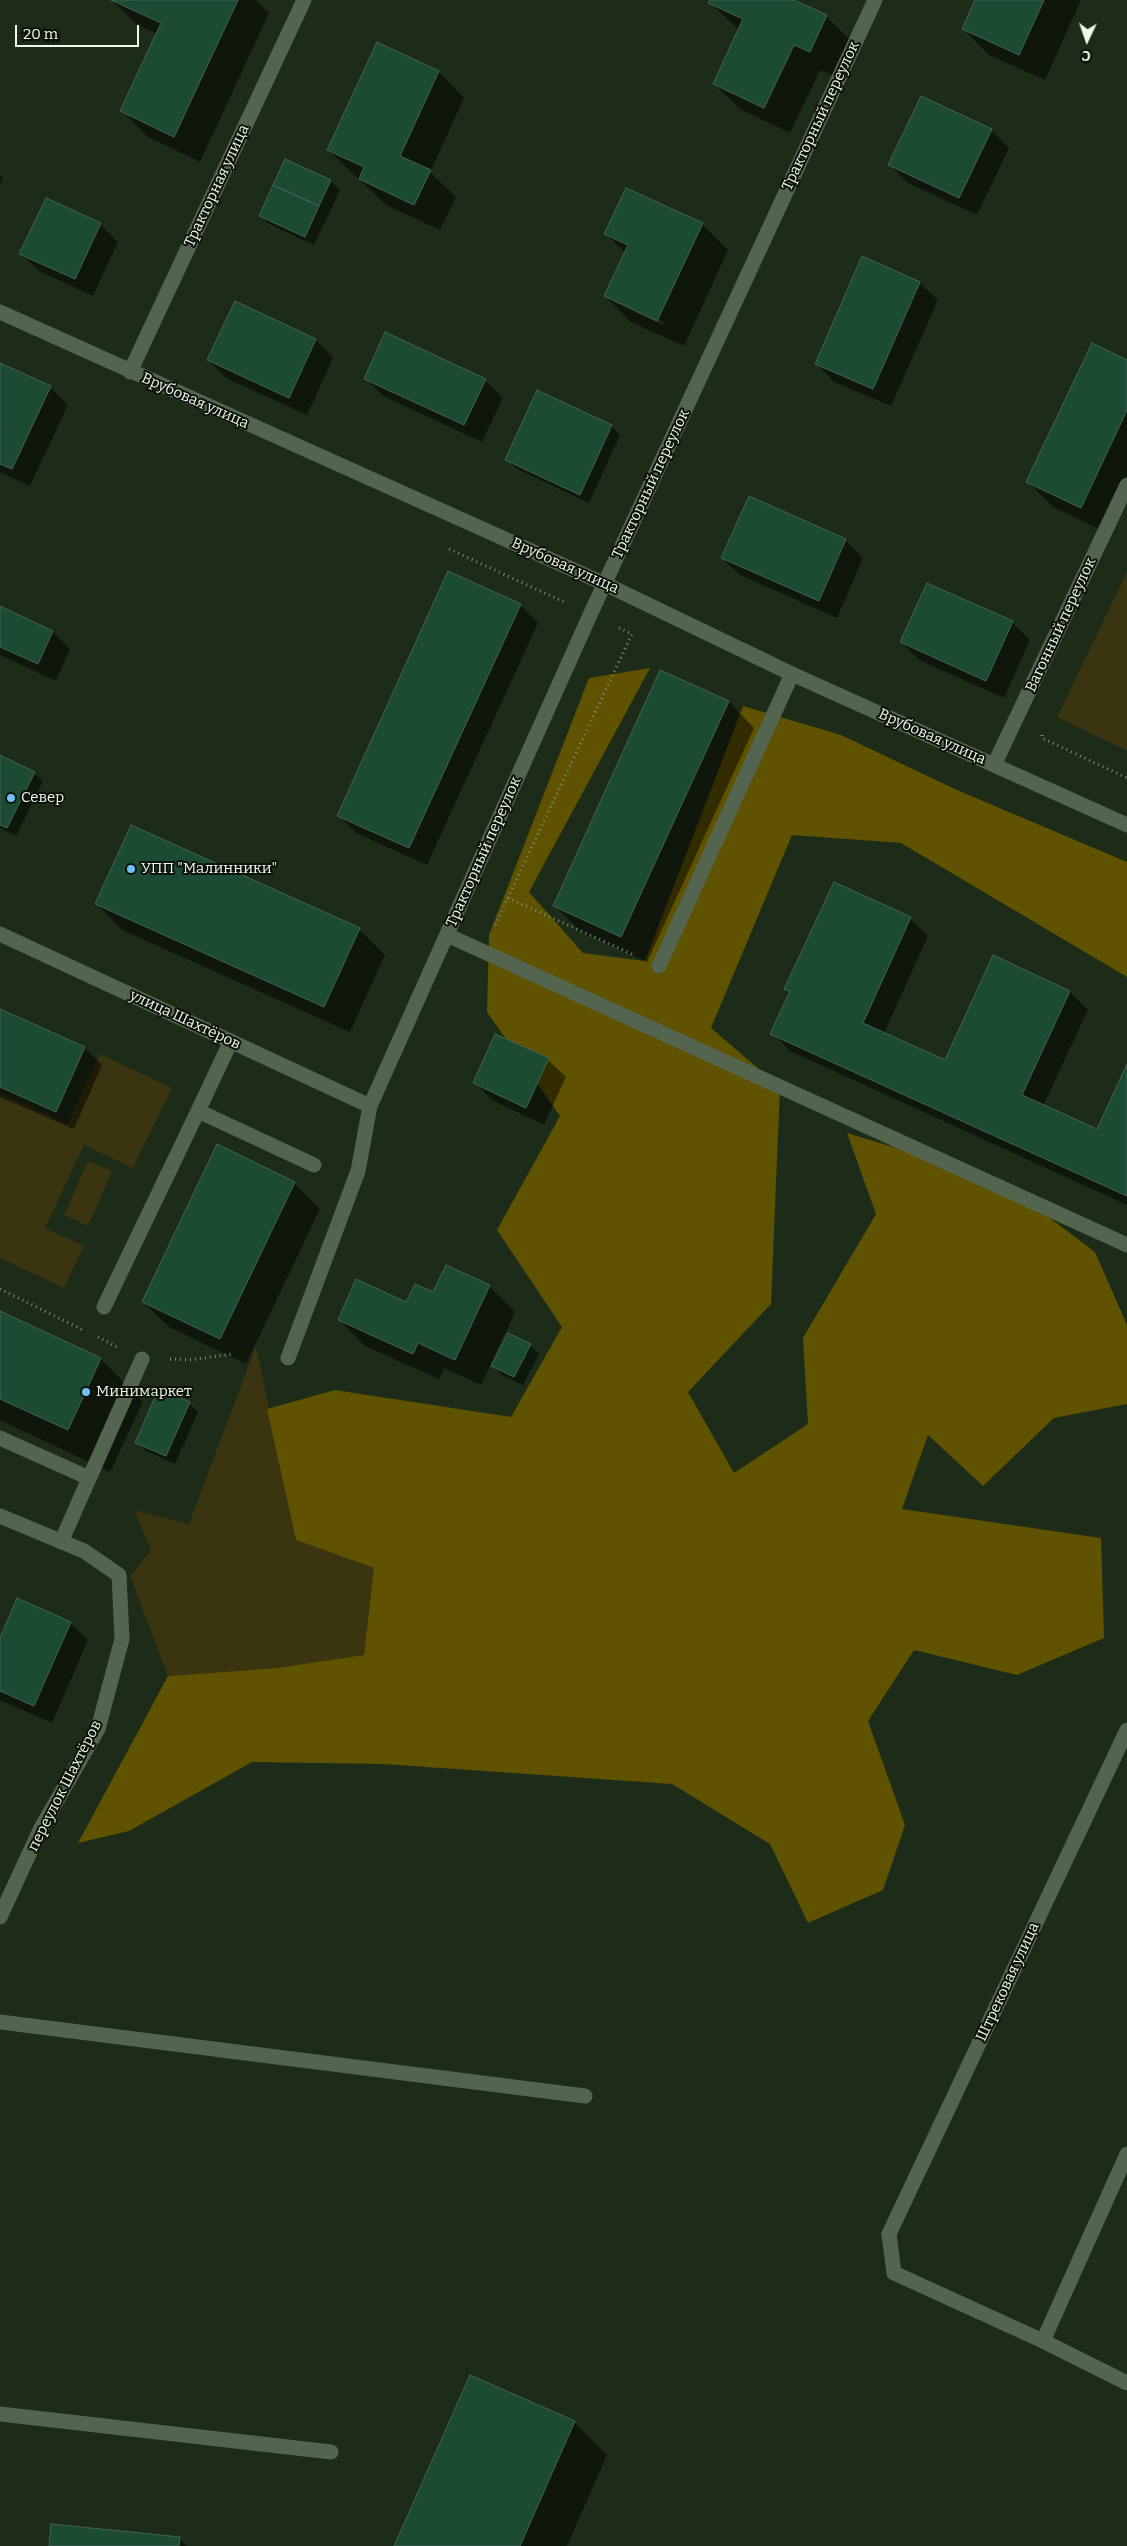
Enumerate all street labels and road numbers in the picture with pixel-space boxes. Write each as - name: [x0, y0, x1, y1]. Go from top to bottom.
- street label: Тракторный переулок: [779, 39, 863, 193]
- street label: Тракторная улица: [181, 122, 253, 250]
- street label: Врубовая улица: [139, 369, 251, 433]
- street label: Тракторный переулок: [609, 407, 693, 561]
- street label: Врубовая улица: [509, 534, 621, 598]
- street label: Вагонный переулок: [1022, 555, 1100, 695]
- street label: Врубовая улица: [876, 705, 988, 769]
- street label: Тракторный переулок: [443, 774, 525, 930]
- street label: улица Шахтёров: [127, 986, 243, 1054]
- street label: переулок Шахтёров: [24, 1717, 106, 1855]
- street label: Штрековая улица: [973, 1920, 1043, 2044]

